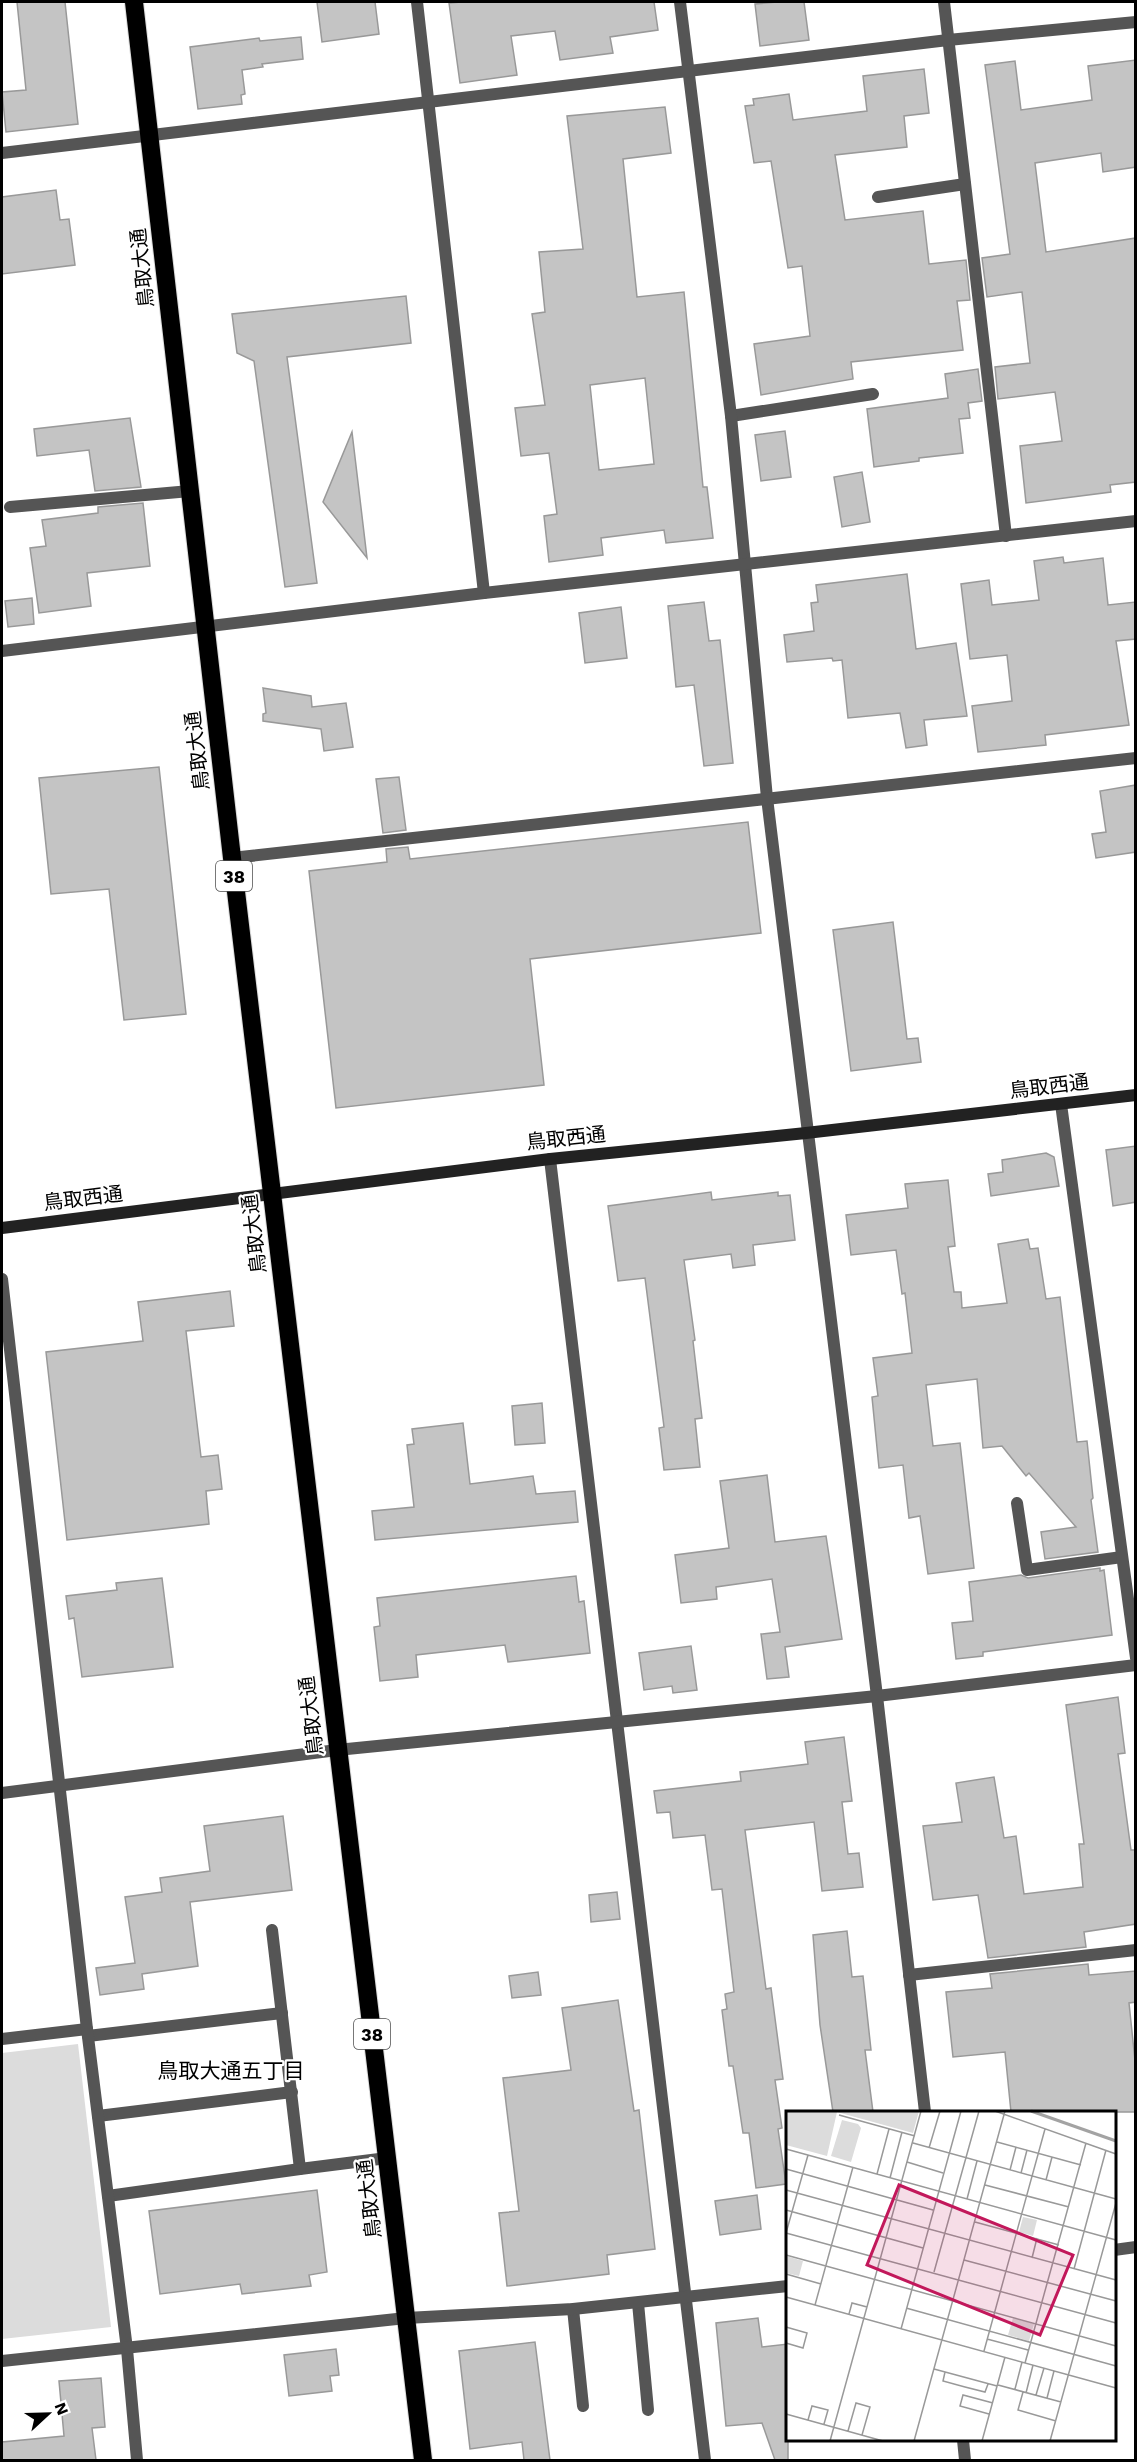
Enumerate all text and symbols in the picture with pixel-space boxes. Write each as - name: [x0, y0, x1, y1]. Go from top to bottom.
- street label: 鳥取大通: [126, 227, 158, 309]
- street label: 鳥取大通: [180, 710, 214, 792]
- road number: 38: [216, 861, 252, 891]
- street label: 鳥取西通: [1008, 1069, 1090, 1103]
- street label: 鳥取西通: [525, 1122, 607, 1154]
- street label: 鳥取西通: [42, 1181, 124, 1215]
- street label: 鳥取大通: [237, 1193, 271, 1275]
- street label: 鳥取大通: [294, 1675, 328, 1757]
- road number: 38: [354, 2019, 390, 2049]
- district label: 鳥取大通五丁目: [158, 2058, 305, 2083]
- inset map: [786, 2111, 1116, 2441]
- street label: 鳥取大通: [352, 2158, 386, 2240]
- north arrow: [18, 2384, 78, 2444]
- text: N: [50, 2400, 72, 2418]

